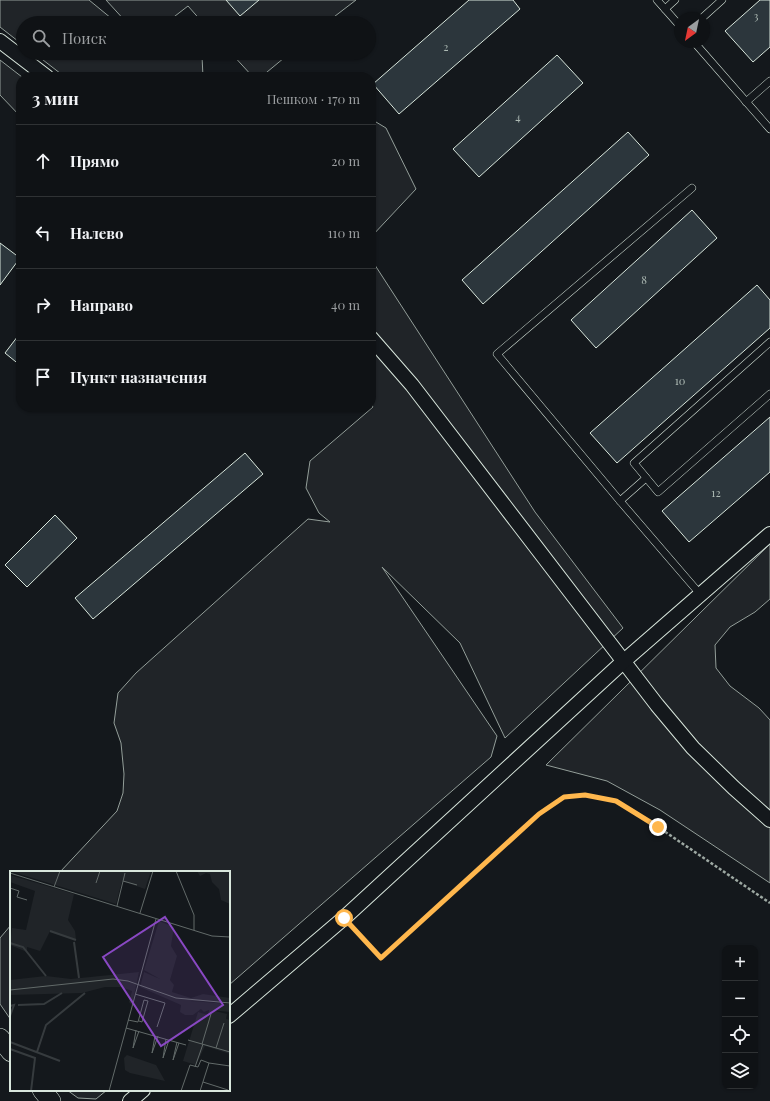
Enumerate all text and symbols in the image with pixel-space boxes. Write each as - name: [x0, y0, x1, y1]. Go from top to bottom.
- house number: 3: [754, 8, 759, 23]
- north arrow: [674, 12, 710, 48]
- search box: [16, 16, 376, 60]
- icon: search: [30, 27, 52, 49]
- text: Поиск: [62, 28, 107, 48]
- house number: 2: [443, 39, 449, 54]
- text: 3 мин: [32, 87, 79, 109]
- text: Пешком · 170 m: [267, 90, 360, 107]
- house number: 4: [515, 109, 521, 124]
- icon: ahead: [32, 150, 54, 172]
- text: Прямо: [70, 151, 119, 171]
- text: 20 m: [331, 152, 360, 169]
- icon: left: [32, 222, 54, 244]
- text: Налево: [70, 223, 123, 243]
- text: 110 m: [328, 224, 360, 241]
- house number: 8: [641, 272, 647, 287]
- icon: right: [32, 294, 54, 316]
- text: Направо: [70, 295, 133, 315]
- text: 40 m: [331, 296, 360, 313]
- icon: arrive: [32, 366, 54, 388]
- text: Пункт назначения: [70, 367, 207, 387]
- house number: 10: [675, 373, 686, 388]
- house number: 12: [711, 485, 721, 500]
- route end: [649, 818, 667, 836]
- inset map: [10, 871, 230, 1091]
- route start: [335, 909, 353, 927]
- map controls: [722, 945, 758, 1089]
- button: +: [722, 945, 758, 981]
- button: −: [722, 981, 758, 1017]
- button: locate: [722, 1017, 758, 1053]
- button: layers: [722, 1053, 758, 1089]

